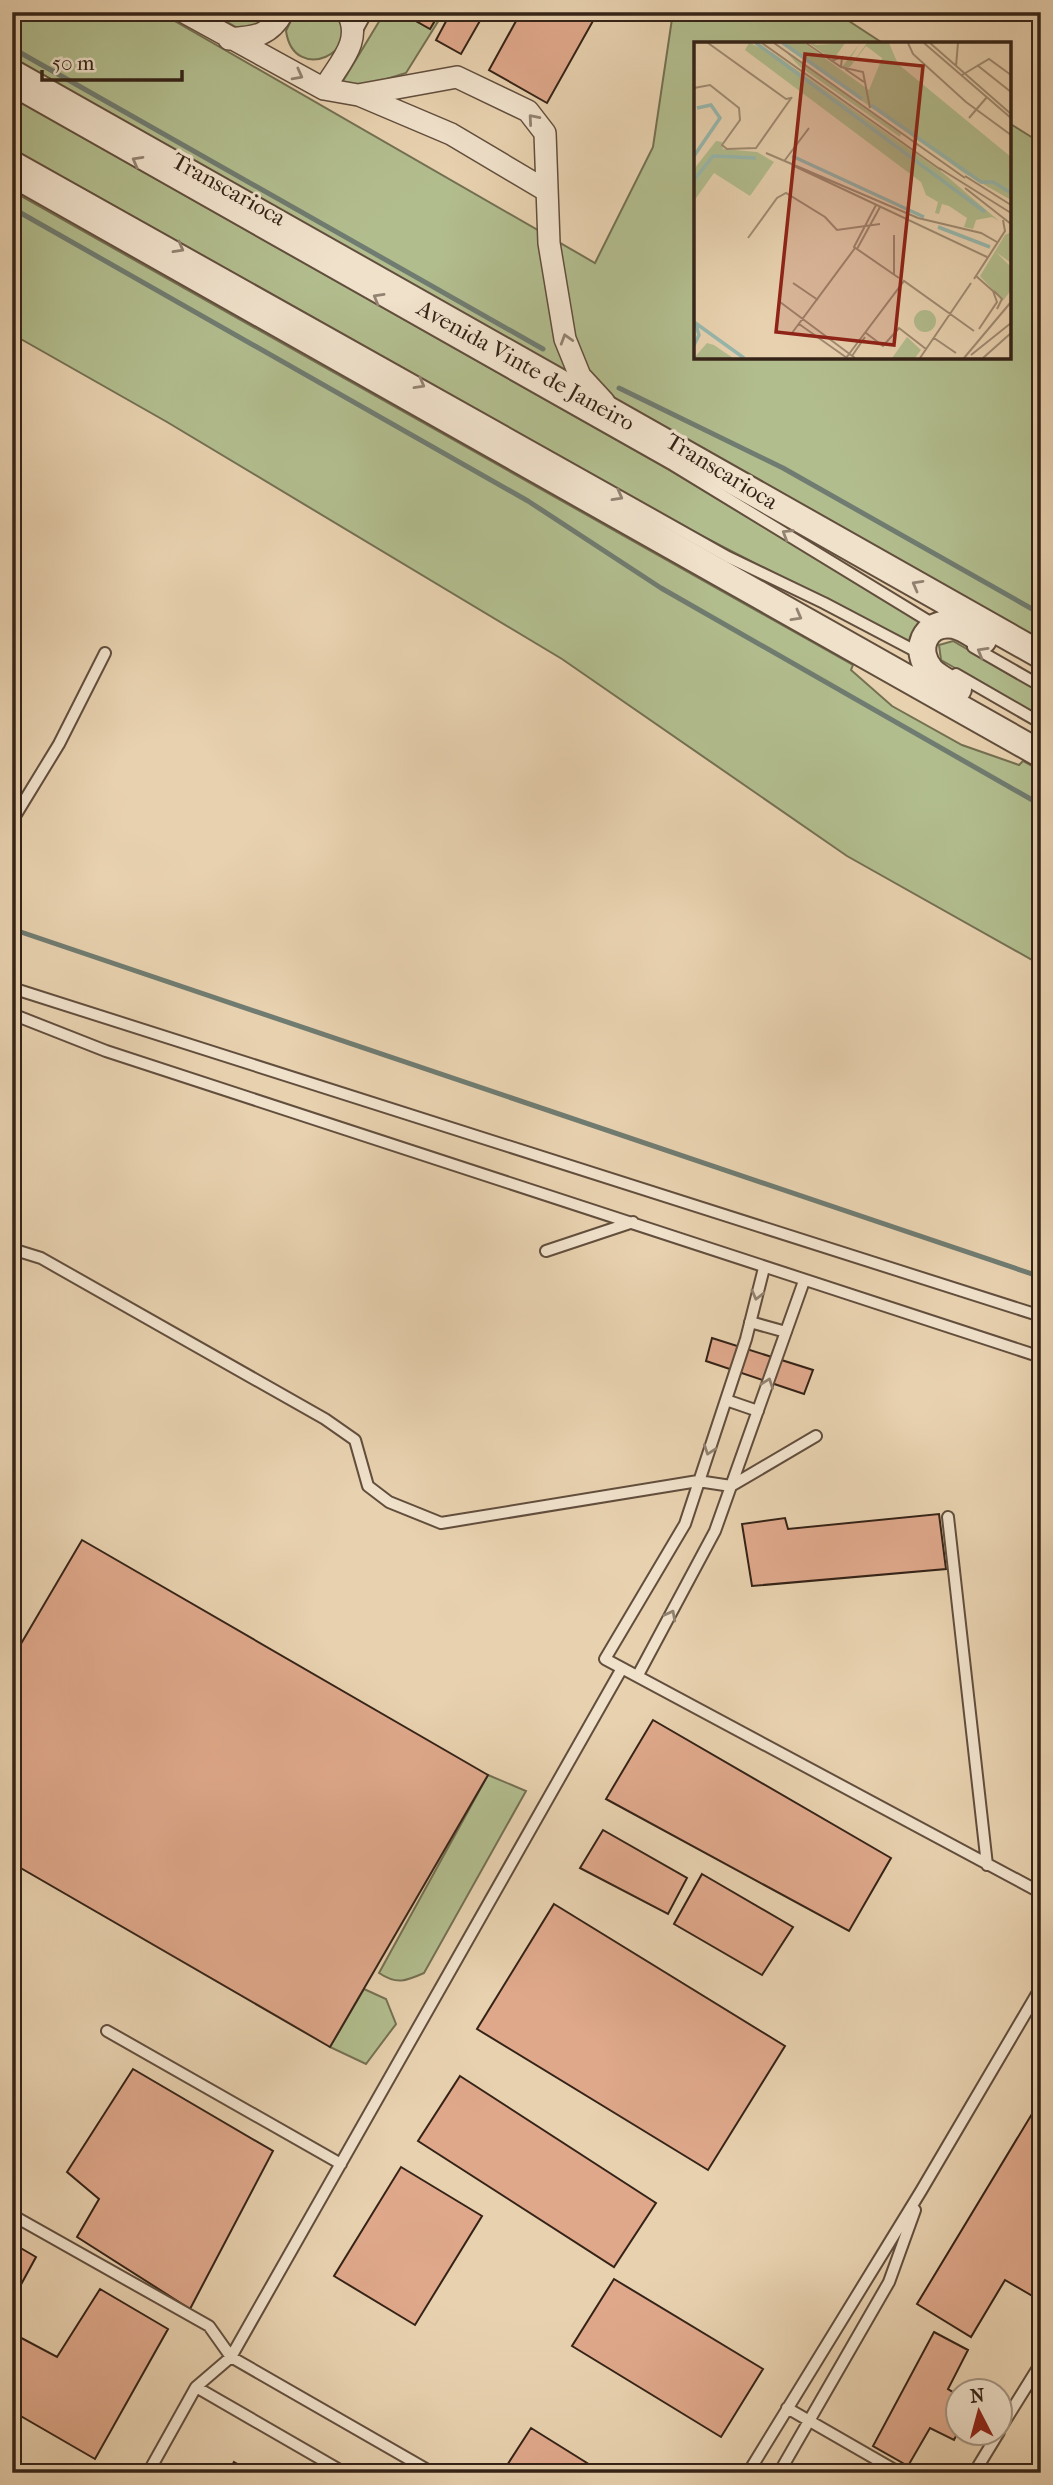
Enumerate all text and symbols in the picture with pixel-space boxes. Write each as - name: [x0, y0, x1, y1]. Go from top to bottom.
- scale bar: [42, 38, 182, 82]
- inset map: [694, 42, 1011, 359]
- text: 50 m: [52, 51, 95, 75]
- one-way arrow: [291, 67, 304, 80]
- one-way arrow: [529, 114, 541, 127]
- street label: Transcarioca: [167, 147, 291, 232]
- one-way arrow: [132, 156, 145, 169]
- one-way arrow: [171, 240, 184, 253]
- one-way arrow: [372, 293, 385, 306]
- street label: Avenida Vinte de Janeiro: [411, 294, 639, 437]
- one-way arrow: [560, 334, 575, 346]
- one-way arrow: [412, 376, 425, 389]
- street label: Transcarioca: [661, 427, 783, 516]
- one-way arrow: [610, 488, 623, 501]
- one-way arrow: [781, 530, 794, 543]
- one-way arrow: [912, 580, 925, 593]
- one-way arrow: [790, 608, 803, 621]
- one-way arrow: [976, 647, 989, 660]
- one-way arrow: [751, 1289, 765, 1301]
- one-way arrow: [760, 1378, 774, 1390]
- one-way arrow: [703, 1443, 717, 1455]
- one-way arrow: [662, 1610, 676, 1622]
- north arrow: [944, 2376, 1014, 2446]
- text: N: [969, 2384, 986, 2408]

